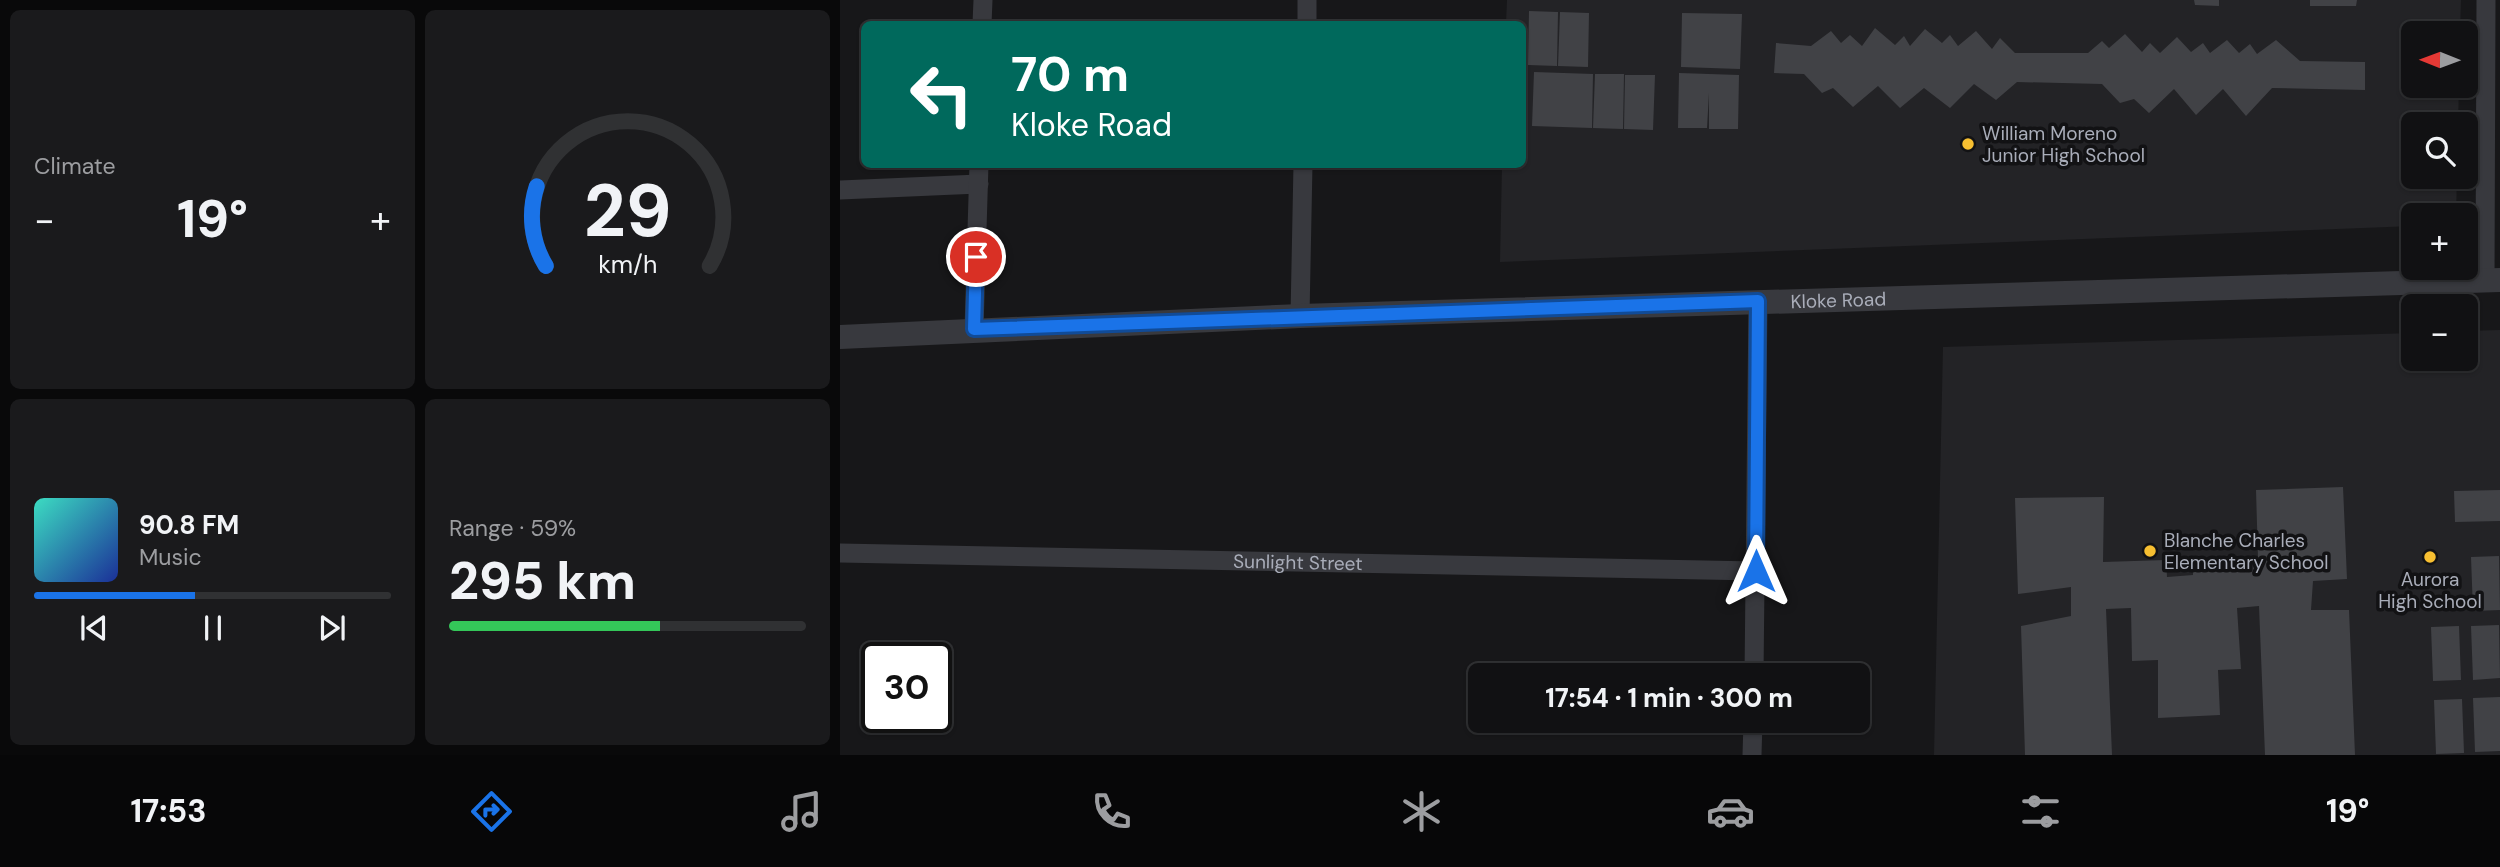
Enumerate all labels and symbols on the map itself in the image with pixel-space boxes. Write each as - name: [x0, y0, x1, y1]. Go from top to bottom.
- north arrow: [2401, 21, 2478, 98]
- place label: William Moreno Junior High School: [1982, 121, 2145, 168]
- marker: William Moreno Junior High School: [1960, 136, 1976, 152]
- pin: [946, 227, 1006, 287]
- street label: Kloke Road: [1790, 286, 1886, 314]
- place label: Blanche Charles Elementary School: [2164, 528, 2328, 575]
- position arrow: [1719, 534, 1793, 608]
- marker: Blanche Charles Elementary School: [2142, 543, 2158, 559]
- street label: Sunlight Street: [1233, 549, 1363, 576]
- marker: Aurora High School: [2422, 549, 2438, 565]
- place label: Aurora High School: [2378, 567, 2482, 614]
- speed limit sign: 30: [861, 642, 952, 733]

